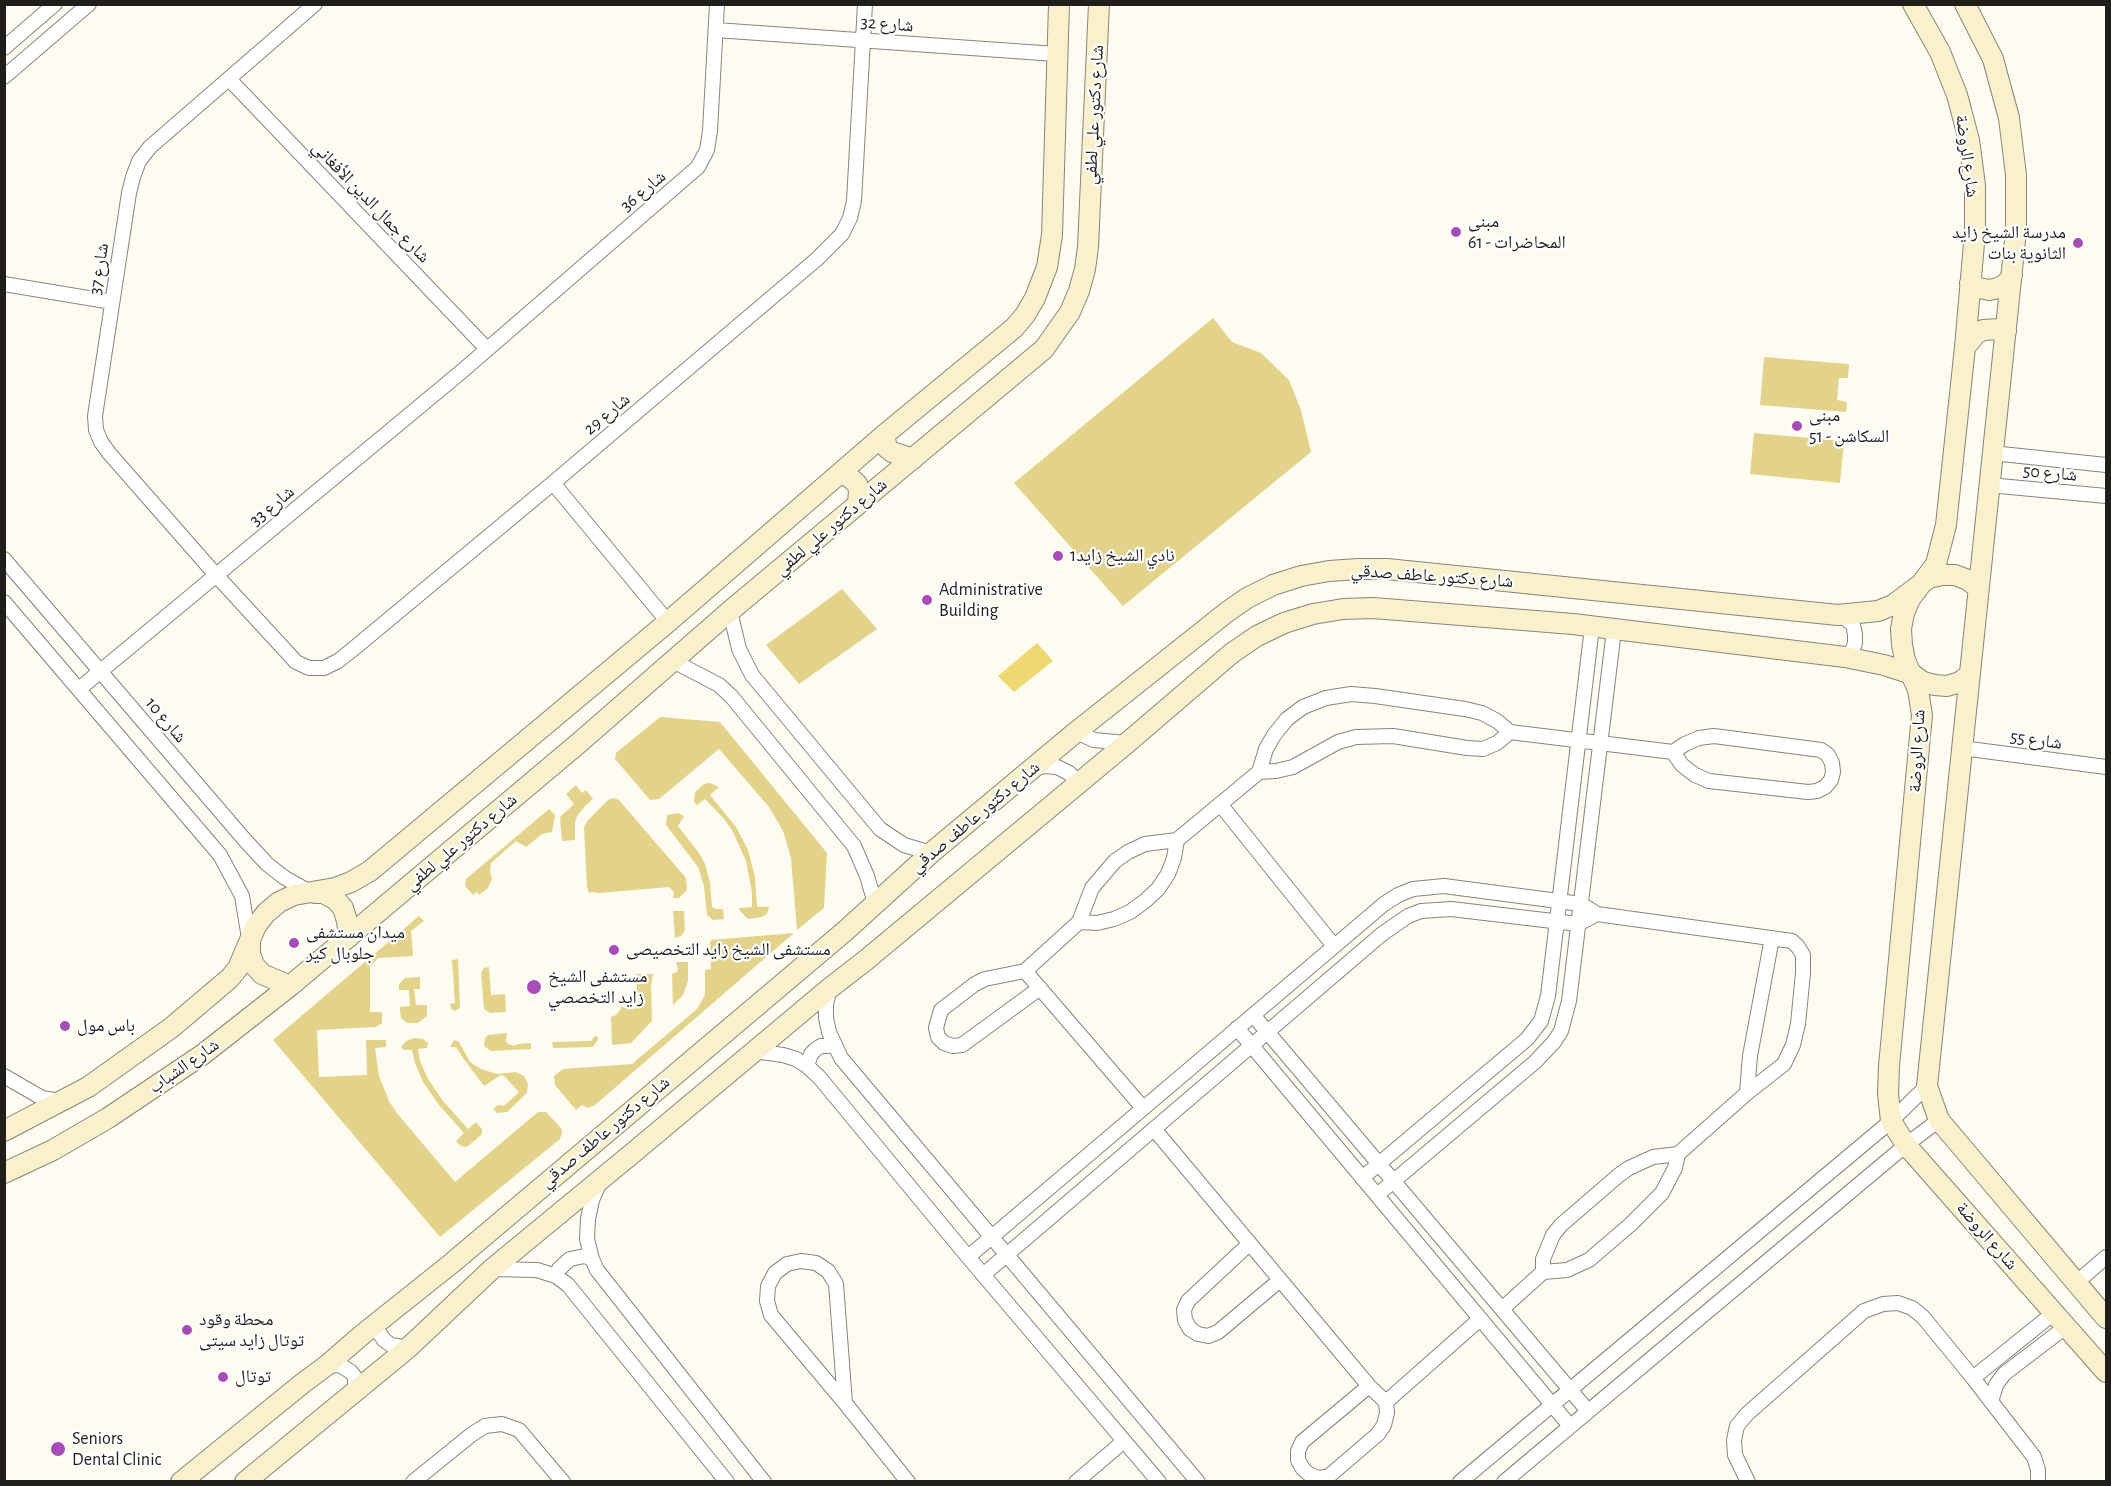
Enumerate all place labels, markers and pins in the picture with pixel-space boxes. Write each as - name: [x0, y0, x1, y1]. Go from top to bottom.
- place label: مبنى المحاضرات - 61: [1468, 211, 1566, 254]
- place label: مدرسة الشيخ زايد الثانوية بنات: [1952, 222, 2066, 264]
- marker: مبنى المحاضرات - 61: [1449, 225, 1463, 239]
- marker: مدرسة الشيخ زايد الثانوية بنات: [2071, 236, 2085, 250]
- place label: مبنى السكاشن - 51: [1809, 405, 1889, 448]
- marker: مبنى السكاشن - 51: [1790, 419, 1804, 433]
- place label: نادي الشيخ زايد1: [1070, 545, 1175, 567]
- marker: نادي الشيخ زايد1: [1051, 549, 1065, 563]
- place label: Administrative Building: [939, 579, 1043, 622]
- marker: Administrative Building: [920, 593, 934, 607]
- place label: ميدان مستشفى جلوبال كير: [306, 922, 405, 964]
- marker: ميدان مستشفى جلوبال كير: [287, 936, 301, 950]
- place label: مستشفى الشيخ زايد التخصيصى: [626, 939, 831, 961]
- marker: مستشفى الشيخ زايد التخصيصى: [607, 943, 621, 957]
- place label: مستشفى الشيخ زايد التخصصي: [548, 966, 647, 1008]
- marker: مستشفى الشيخ زايد التخصصي: [525, 978, 543, 996]
- place label: باس مول: [77, 1015, 135, 1037]
- marker: باس مول: [58, 1019, 72, 1033]
- place label: محطة وقود توتال زايد سيتى: [199, 1309, 304, 1352]
- marker: محطة وقود توتال زايد سيتى: [180, 1323, 194, 1337]
- place label: توتال: [235, 1366, 271, 1388]
- marker: توتال: [216, 1370, 230, 1384]
- place label: Seniors Dental Clinic: [72, 1428, 161, 1470]
- marker: Seniors Dental Clinic: [49, 1440, 67, 1458]

